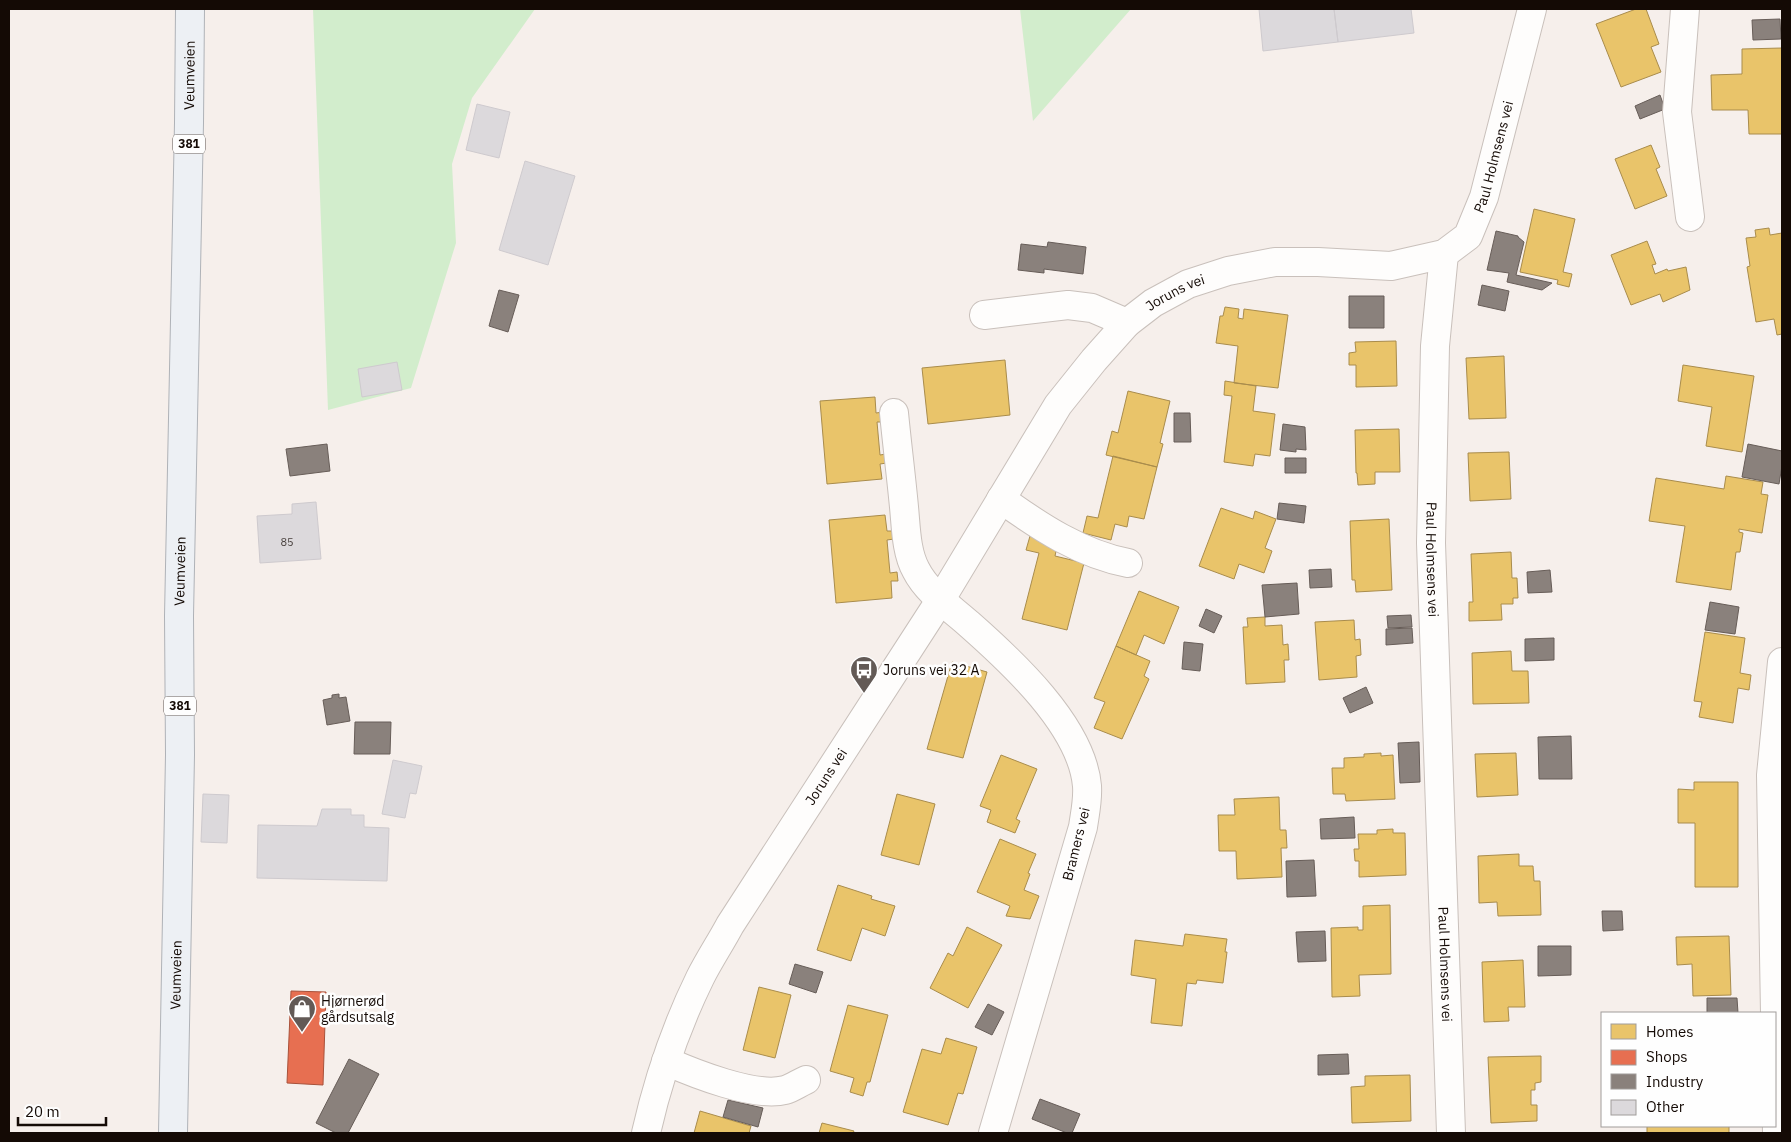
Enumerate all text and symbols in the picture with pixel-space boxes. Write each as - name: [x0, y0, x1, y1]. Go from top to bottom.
- street label: Veumveien: [180, 40, 199, 110]
- street label: Paul Holmsens vei: [1470, 99, 1517, 215]
- road number: 381: [173, 134, 205, 154]
- street label: Joruns vei: [1142, 270, 1207, 315]
- street label: Paul Holmsens vei: [1422, 502, 1443, 617]
- house number: 85: [280, 535, 294, 549]
- street label: Veumveien: [170, 536, 190, 606]
- bus stop icon: Joruns vei 32 A: [849, 655, 879, 694]
- place label: Joruns vei 32 A: [883, 661, 980, 679]
- road number: 381: [164, 696, 196, 716]
- street label: Joruns vei: [801, 745, 851, 809]
- street label: Bramers vei: [1058, 806, 1094, 882]
- street label: Paul Holmsens vei: [1434, 906, 1456, 1022]
- street label: Veumveien: [166, 940, 186, 1010]
- place label: Hjørnerød gårdsutsalg: [321, 992, 395, 1026]
- shop icon: Hjørnerød gårdsutsalg: [287, 994, 317, 1033]
- legend: [1601, 1012, 1776, 1127]
- text: Homes: [1646, 1022, 1694, 1041]
- text: Shops: [1646, 1047, 1688, 1066]
- text: Industry: [1646, 1072, 1704, 1091]
- scale bar: [18, 1094, 105, 1126]
- text: Other: [1646, 1097, 1685, 1116]
- text: 20 m: [25, 1102, 60, 1121]

